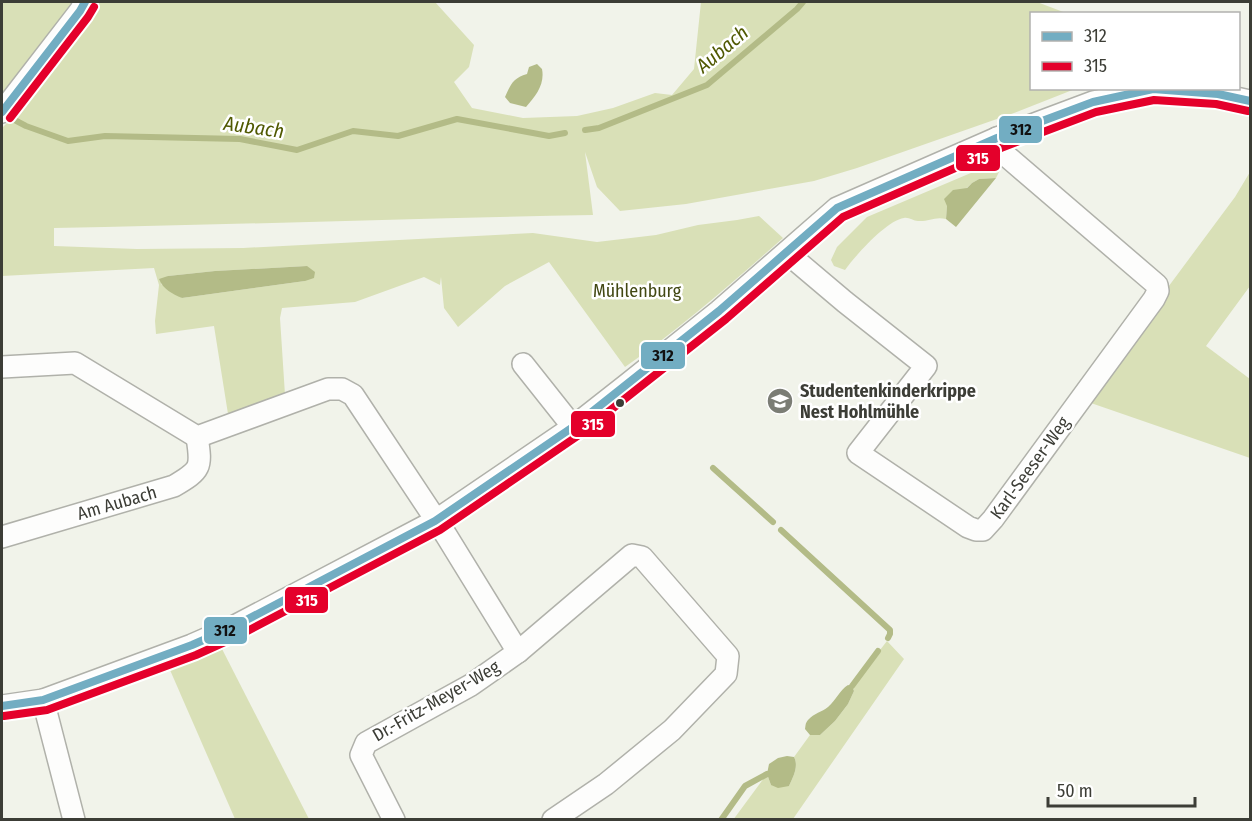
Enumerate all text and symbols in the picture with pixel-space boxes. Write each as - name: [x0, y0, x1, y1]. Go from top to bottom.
- legend: [1030, 12, 1240, 90]
- water label: Aubach: [690, 20, 753, 78]
- text: 312: [1084, 25, 1107, 47]
- text: 315: [1084, 55, 1107, 77]
- water label: Aubach: [221, 111, 286, 143]
- line badge: 312: [998, 115, 1043, 144]
- text: 312: [1009, 120, 1032, 139]
- line badge: 315: [955, 144, 1001, 172]
- text: 315: [966, 149, 989, 168]
- park label: Mühlenburg: [593, 280, 682, 302]
- line badge: 312: [640, 341, 686, 370]
- text: 312: [651, 346, 674, 365]
- place label: Studentenkinderkrippe Nest Hohlmühle: [800, 380, 976, 423]
- school or university icon: Studentenkinderkrippe Nest Hohlmühle: [765, 386, 795, 416]
- unlabelled marker: [614, 397, 626, 409]
- line badge: 315: [570, 410, 616, 438]
- street label: Karl-Seeser-Weg: [985, 412, 1075, 524]
- text: 315: [581, 415, 604, 434]
- street label: Am Aubach: [75, 481, 159, 525]
- line badge: 315: [284, 586, 329, 614]
- text: 315: [295, 591, 318, 610]
- line badge: 312: [203, 616, 248, 645]
- text: 312: [213, 621, 236, 640]
- street label: Dr.-Fritz-Meyer-Weg: [368, 655, 504, 746]
- scale bar: [1048, 770, 1195, 808]
- text: 50 m: [1057, 780, 1093, 802]

